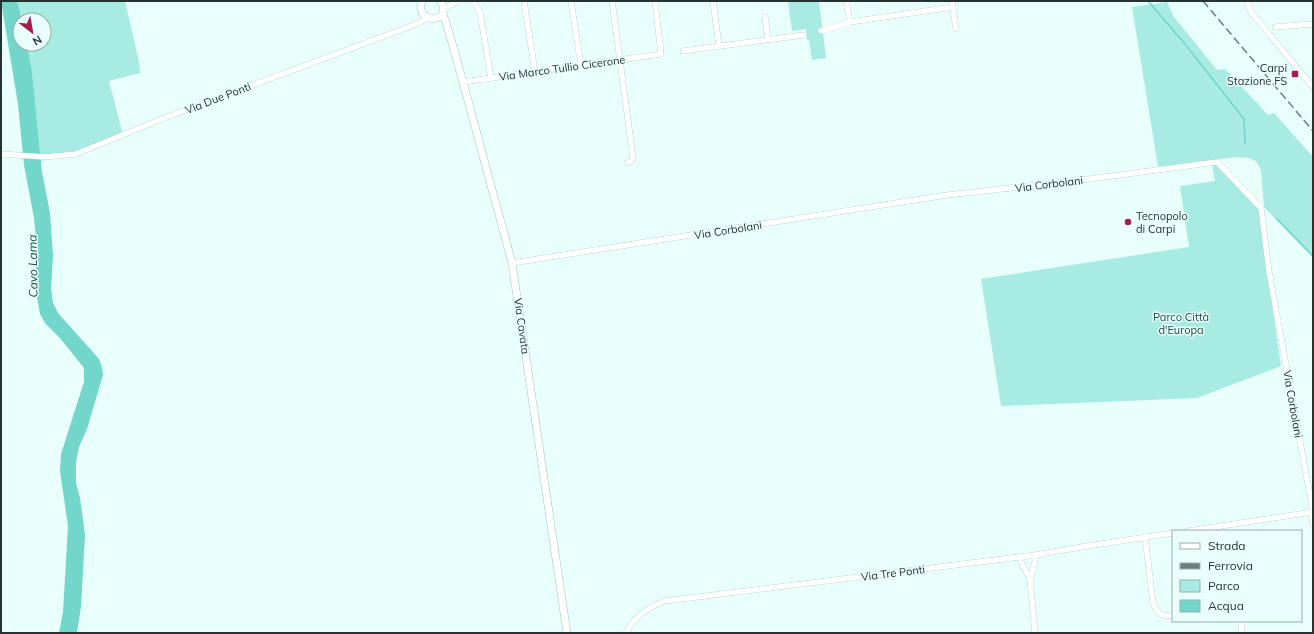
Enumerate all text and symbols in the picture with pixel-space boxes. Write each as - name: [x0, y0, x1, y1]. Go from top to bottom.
- north arrow: [12, 12, 52, 52]
- text: N: [30, 32, 44, 49]
- street label: Via Marco Tullio Cicerone: [498, 52, 626, 84]
- place label: Carpi Stazione FS: [1227, 61, 1287, 88]
- marker: Carpi Stazione FS: [1290, 69, 1300, 79]
- street label: Via Due Ponti: [183, 79, 253, 117]
- street label: Via Corbolani: [1014, 173, 1084, 195]
- place label: Tecnopolo di Carpi: [1136, 209, 1188, 236]
- marker: Tecnopolo di Carpi: [1123, 217, 1133, 227]
- street label: Via Corbolani: [693, 218, 763, 242]
- water label: Cavo Lama: [24, 234, 41, 298]
- street label: Via Cavata: [511, 297, 533, 355]
- park label: Parco Città d'Europa: [1153, 310, 1209, 337]
- street label: Via Corbolani: [1280, 369, 1306, 439]
- legend: [1172, 530, 1302, 622]
- text: Strada: [1208, 538, 1246, 553]
- text: Ferrovia: [1208, 558, 1253, 573]
- street label: Via Tre Ponti: [860, 562, 926, 584]
- text: Parco: [1208, 578, 1240, 593]
- text: Acqua: [1208, 598, 1244, 613]

